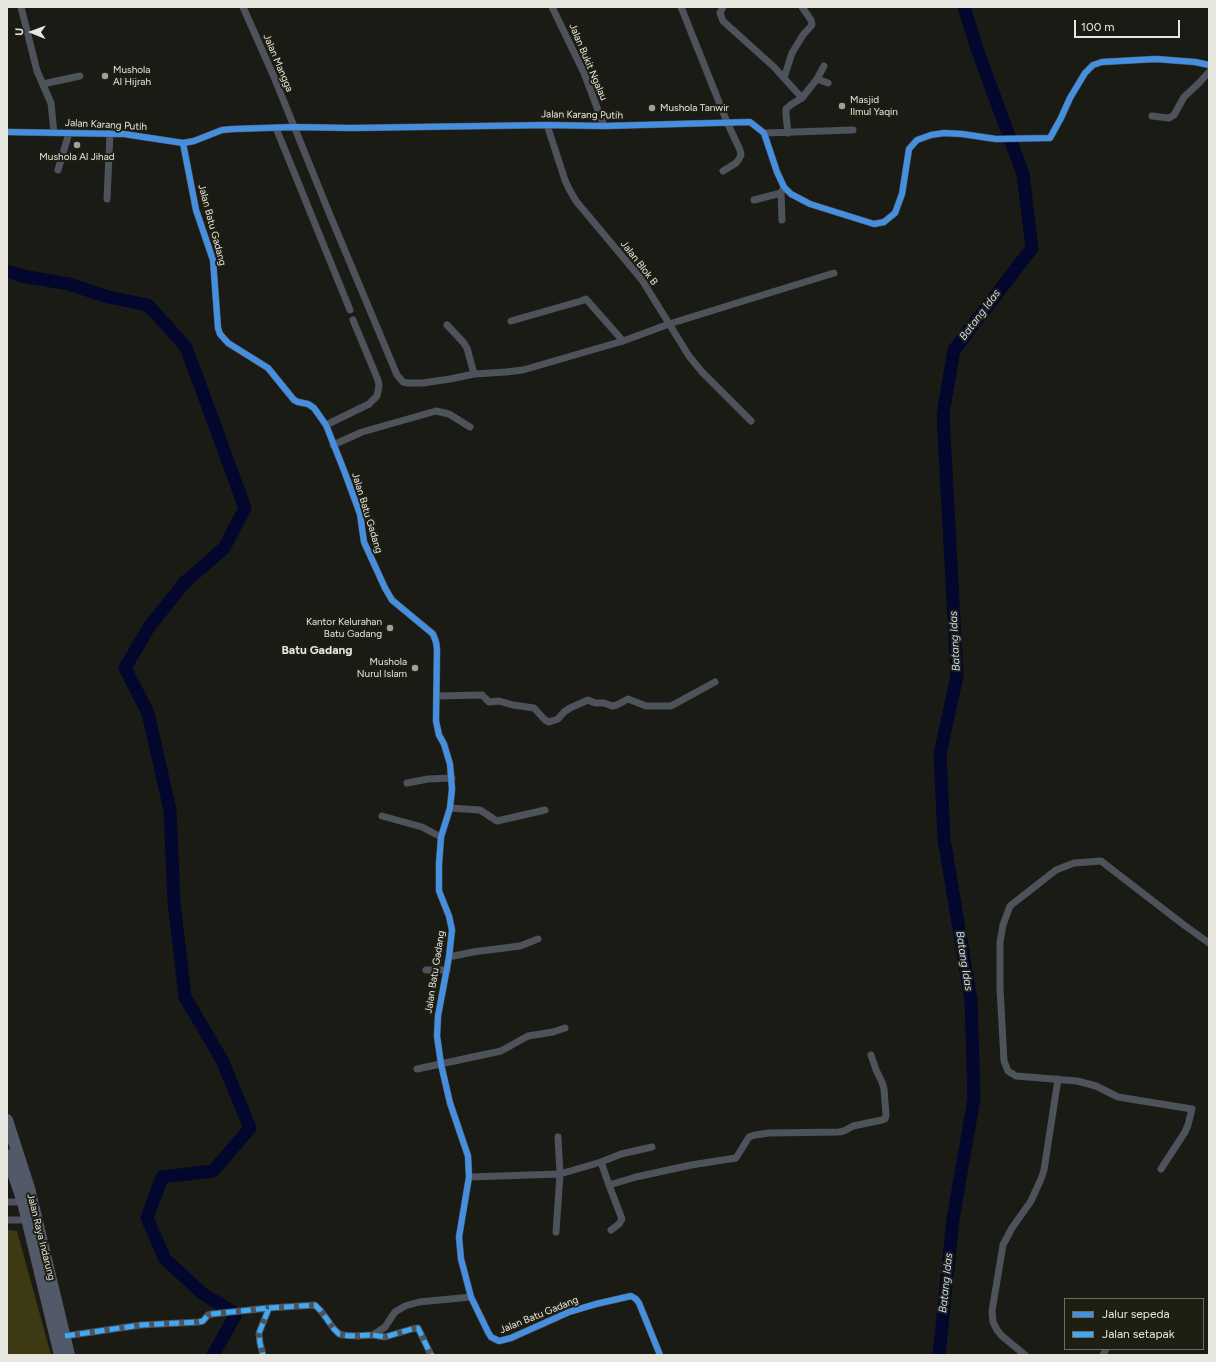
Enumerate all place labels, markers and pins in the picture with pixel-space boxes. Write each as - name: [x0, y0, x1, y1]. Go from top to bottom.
- place label: Mushola Al Hijrah: [113, 64, 151, 88]
- marker: Mushola Al Hijrah: [100, 71, 110, 81]
- place label: Masjid Ilmul Yaqin: [850, 94, 898, 118]
- marker: Masjid Ilmul Yaqin: [837, 101, 847, 111]
- place label: Mushola Tanwir: [660, 102, 729, 114]
- marker: Mushola Tanwir: [647, 103, 657, 113]
- marker: Mushola Al Jihad: [72, 140, 82, 150]
- place label: Mushola Al Jihad: [39, 151, 115, 163]
- place label: Kantor Kelurahan Batu Gadang: [306, 616, 382, 640]
- marker: Kantor Kelurahan Batu Gadang: [385, 623, 395, 633]
- place label: Mushola Nurul Islam: [357, 656, 407, 680]
- marker: Mushola Nurul Islam: [410, 663, 420, 673]

